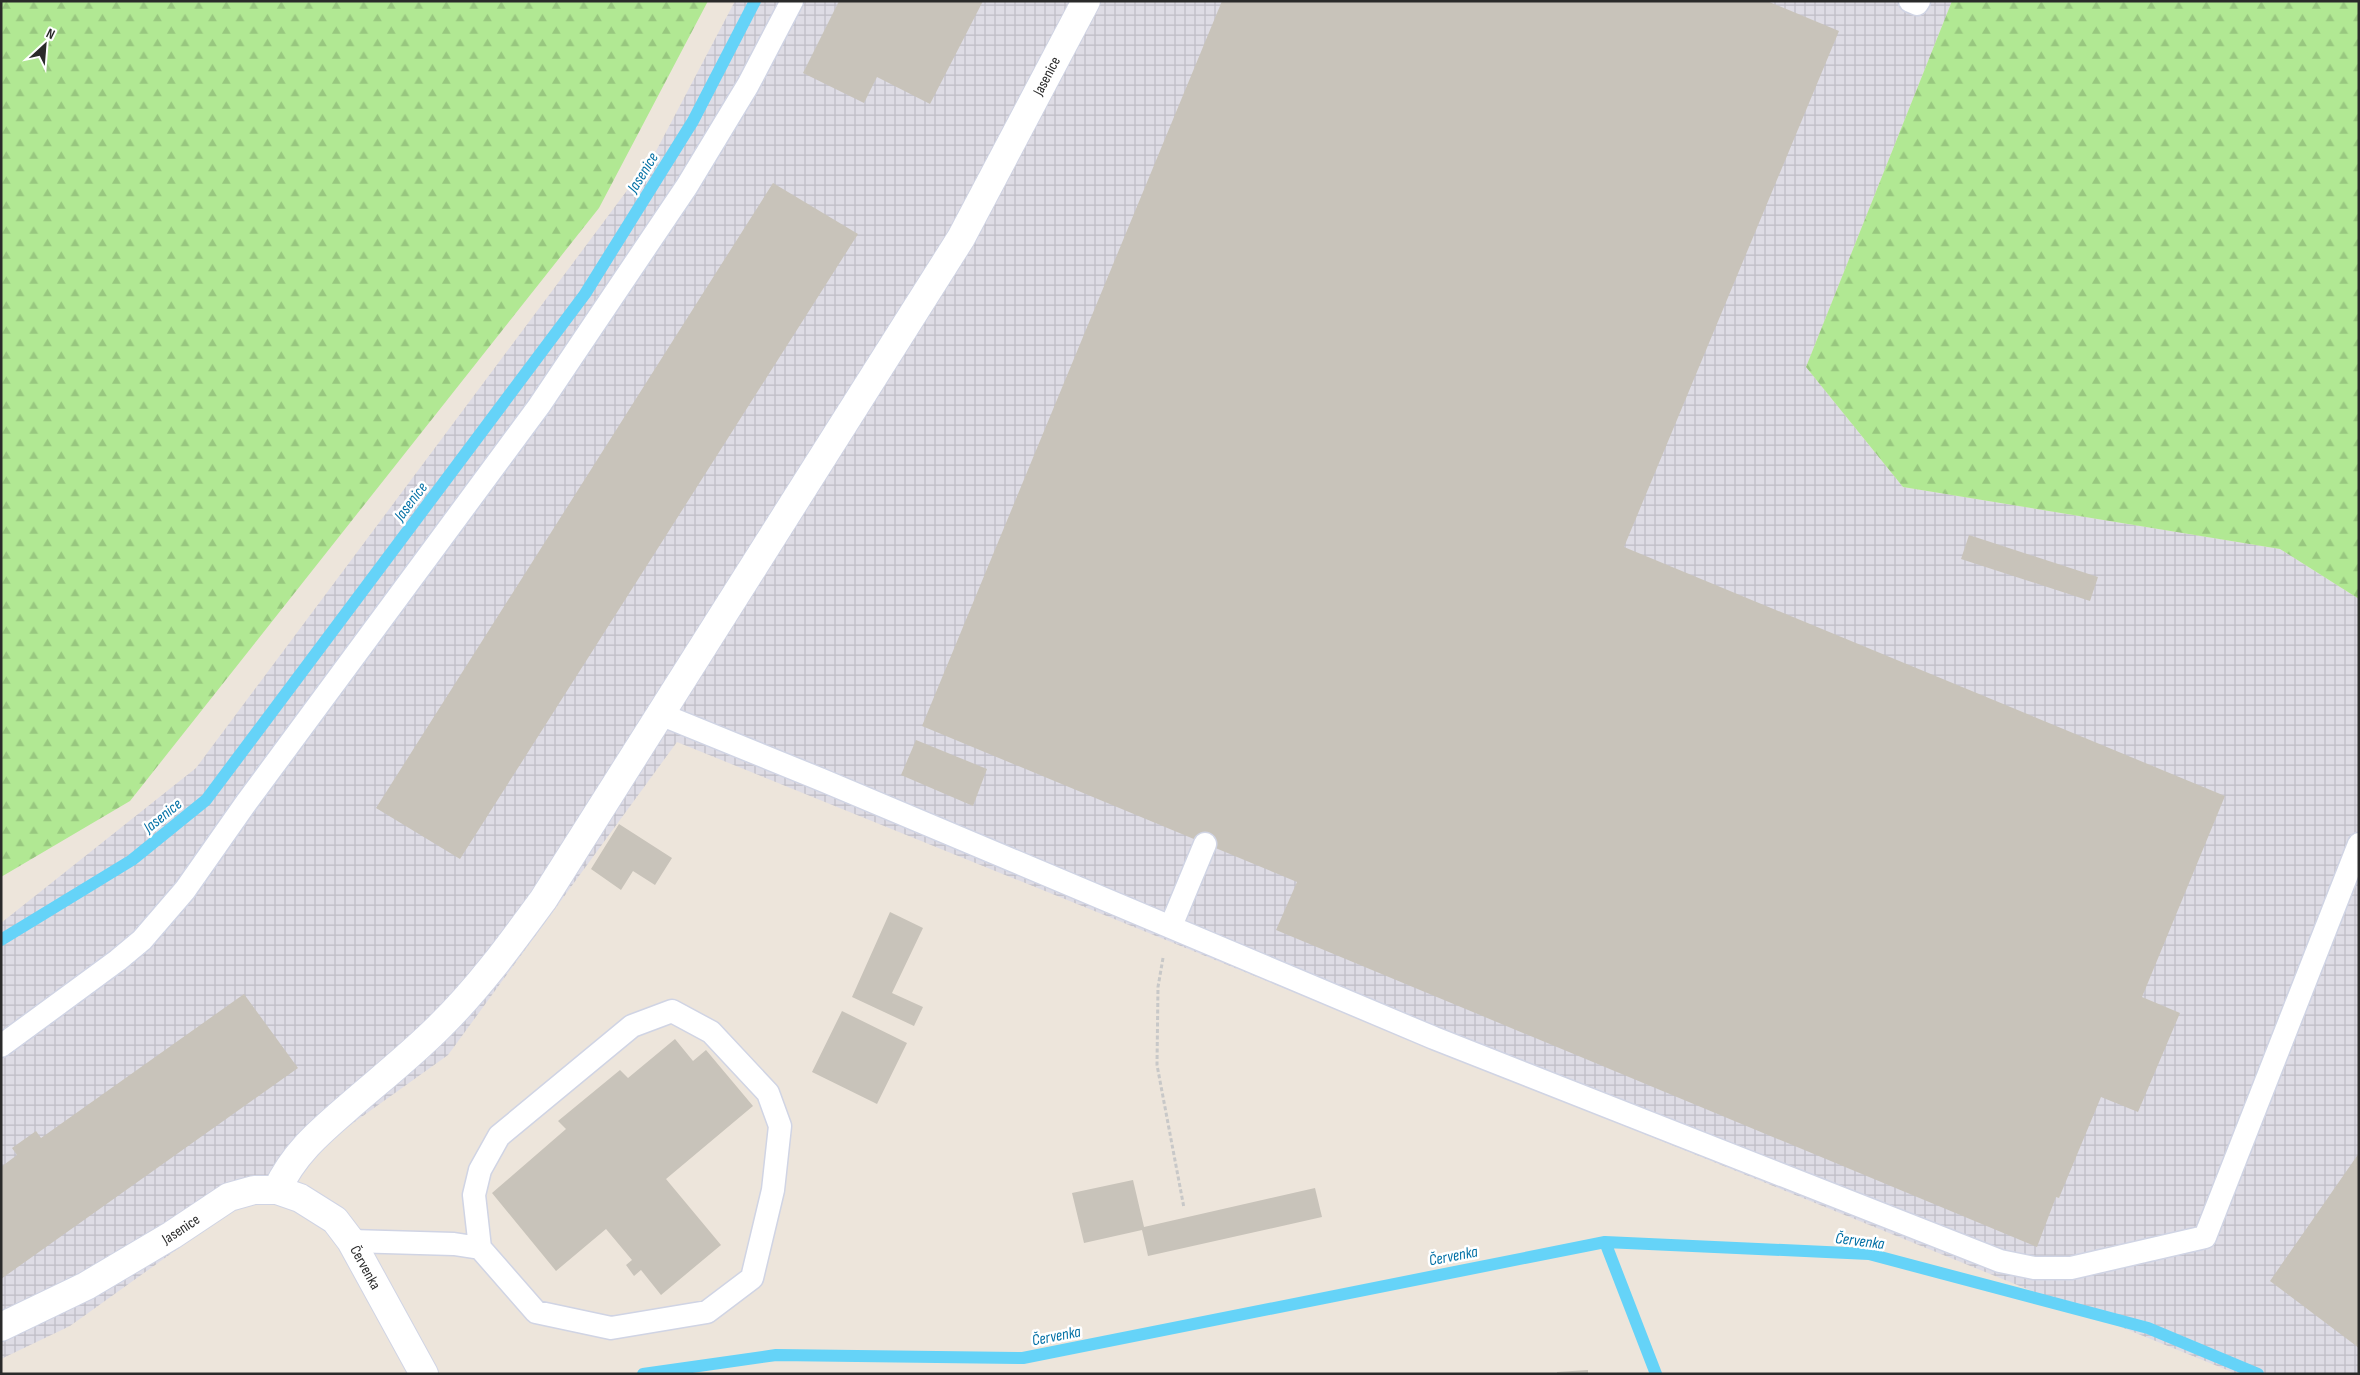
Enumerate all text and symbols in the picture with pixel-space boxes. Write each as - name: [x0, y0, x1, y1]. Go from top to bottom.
- north arrow: [20, 20, 70, 70]
- text: N: [43, 24, 58, 43]
- street label: Jasenice: [1028, 53, 1065, 100]
- water label: Jasenice: [623, 149, 663, 197]
- water label: Jasenice: [390, 479, 432, 526]
- water label: Jasenice: [139, 795, 186, 838]
- street label: Jasenice: [158, 1210, 204, 1249]
- water label: Červenka: [1834, 1229, 1886, 1254]
- street label: Červenka: [345, 1242, 385, 1293]
- water label: Červenka: [1427, 1242, 1480, 1271]
- water label: Červenka: [1030, 1322, 1083, 1351]

